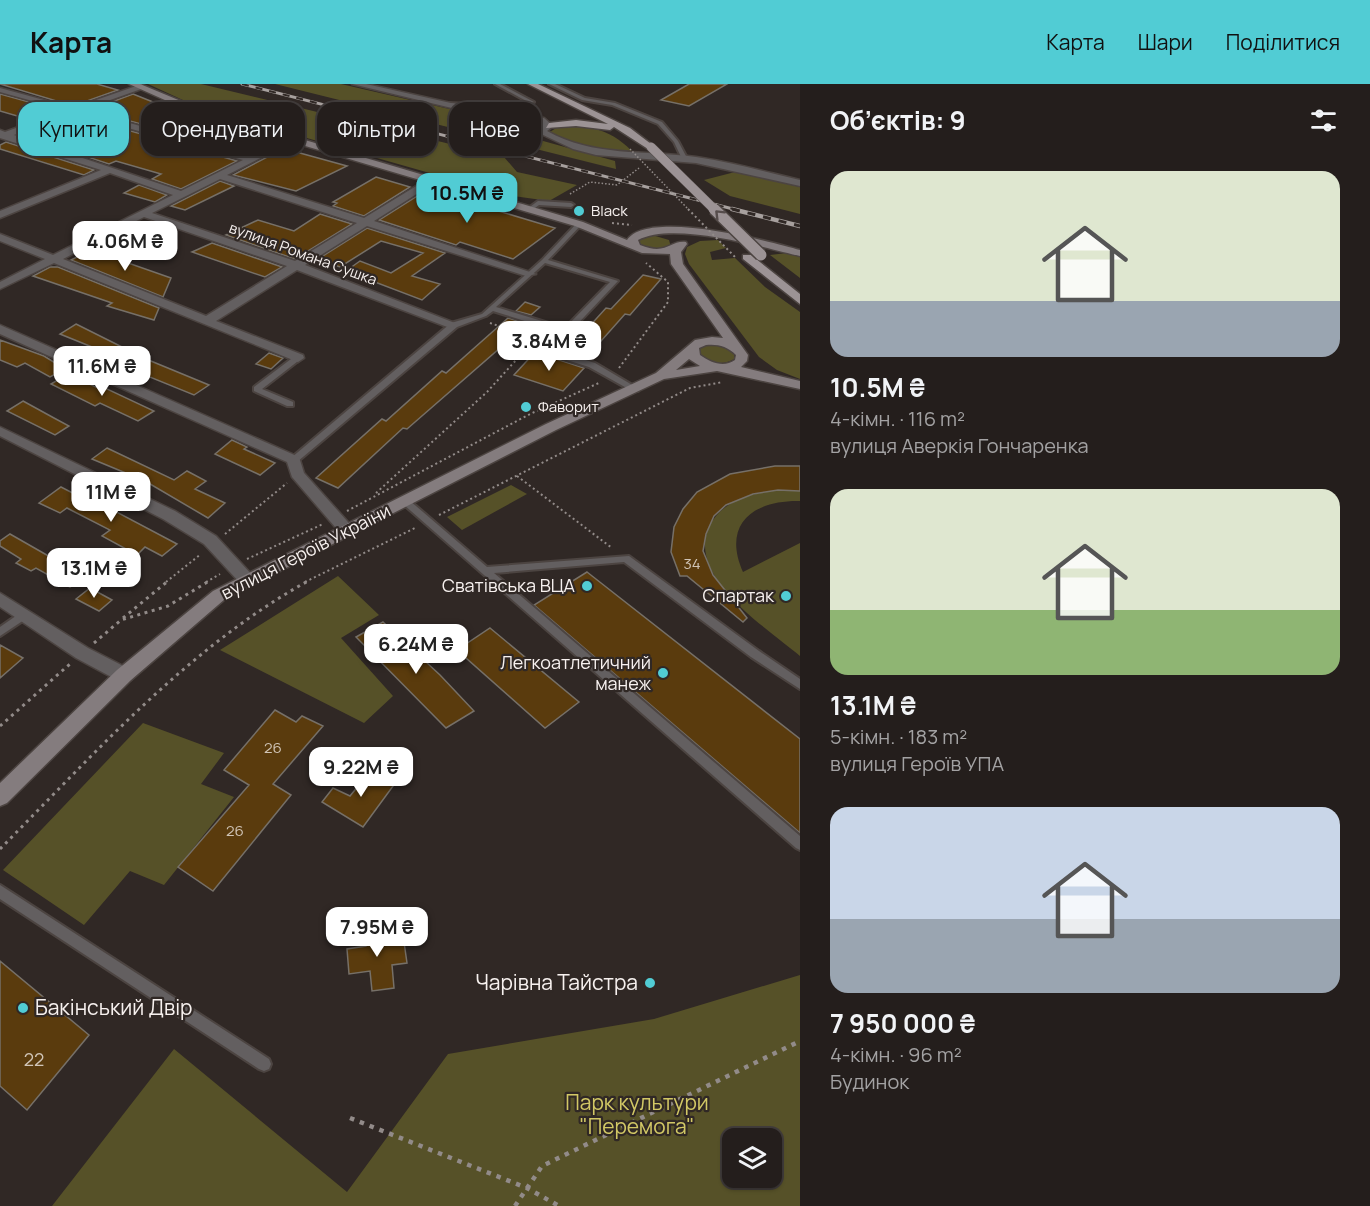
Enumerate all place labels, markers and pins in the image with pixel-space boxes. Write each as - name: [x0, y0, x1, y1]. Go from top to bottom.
- pin: 10.5M ₴: [412, 173, 522, 224]
- place label: Black: [591, 200, 628, 221]
- marker: Black: [572, 204, 586, 218]
- pin: 4.06M ₴: [70, 221, 180, 272]
- pin: 3.84M ₴: [494, 321, 604, 372]
- pin: 11.6M ₴: [47, 346, 157, 397]
- place label: Фаворит: [538, 396, 599, 417]
- marker: Фаворит: [519, 400, 533, 414]
- pin: 11M ₴: [69, 472, 153, 523]
- pin: 13.1M ₴: [39, 548, 149, 599]
- place label: Сватівська ВЦА: [442, 573, 576, 597]
- marker: Сватівська ВЦА: [580, 579, 594, 593]
- place label: Спартак: [703, 583, 775, 607]
- marker: Спартак: [779, 589, 793, 603]
- pin: 6.24M ₴: [361, 624, 471, 675]
- place label: Легкоатлетичний манеж: [500, 650, 651, 695]
- marker: Легкоатлетичний манеж: [656, 666, 670, 680]
- pin: 9.22M ₴: [306, 747, 416, 798]
- pin: 7.95M ₴: [322, 907, 432, 958]
- place label: Чарівна Тайстра: [475, 968, 638, 996]
- marker: Чарівна Тайстра: [643, 976, 657, 990]
- place label: Бакінський Двір: [35, 993, 193, 1021]
- marker: Бакінський Двір: [16, 1001, 30, 1015]

